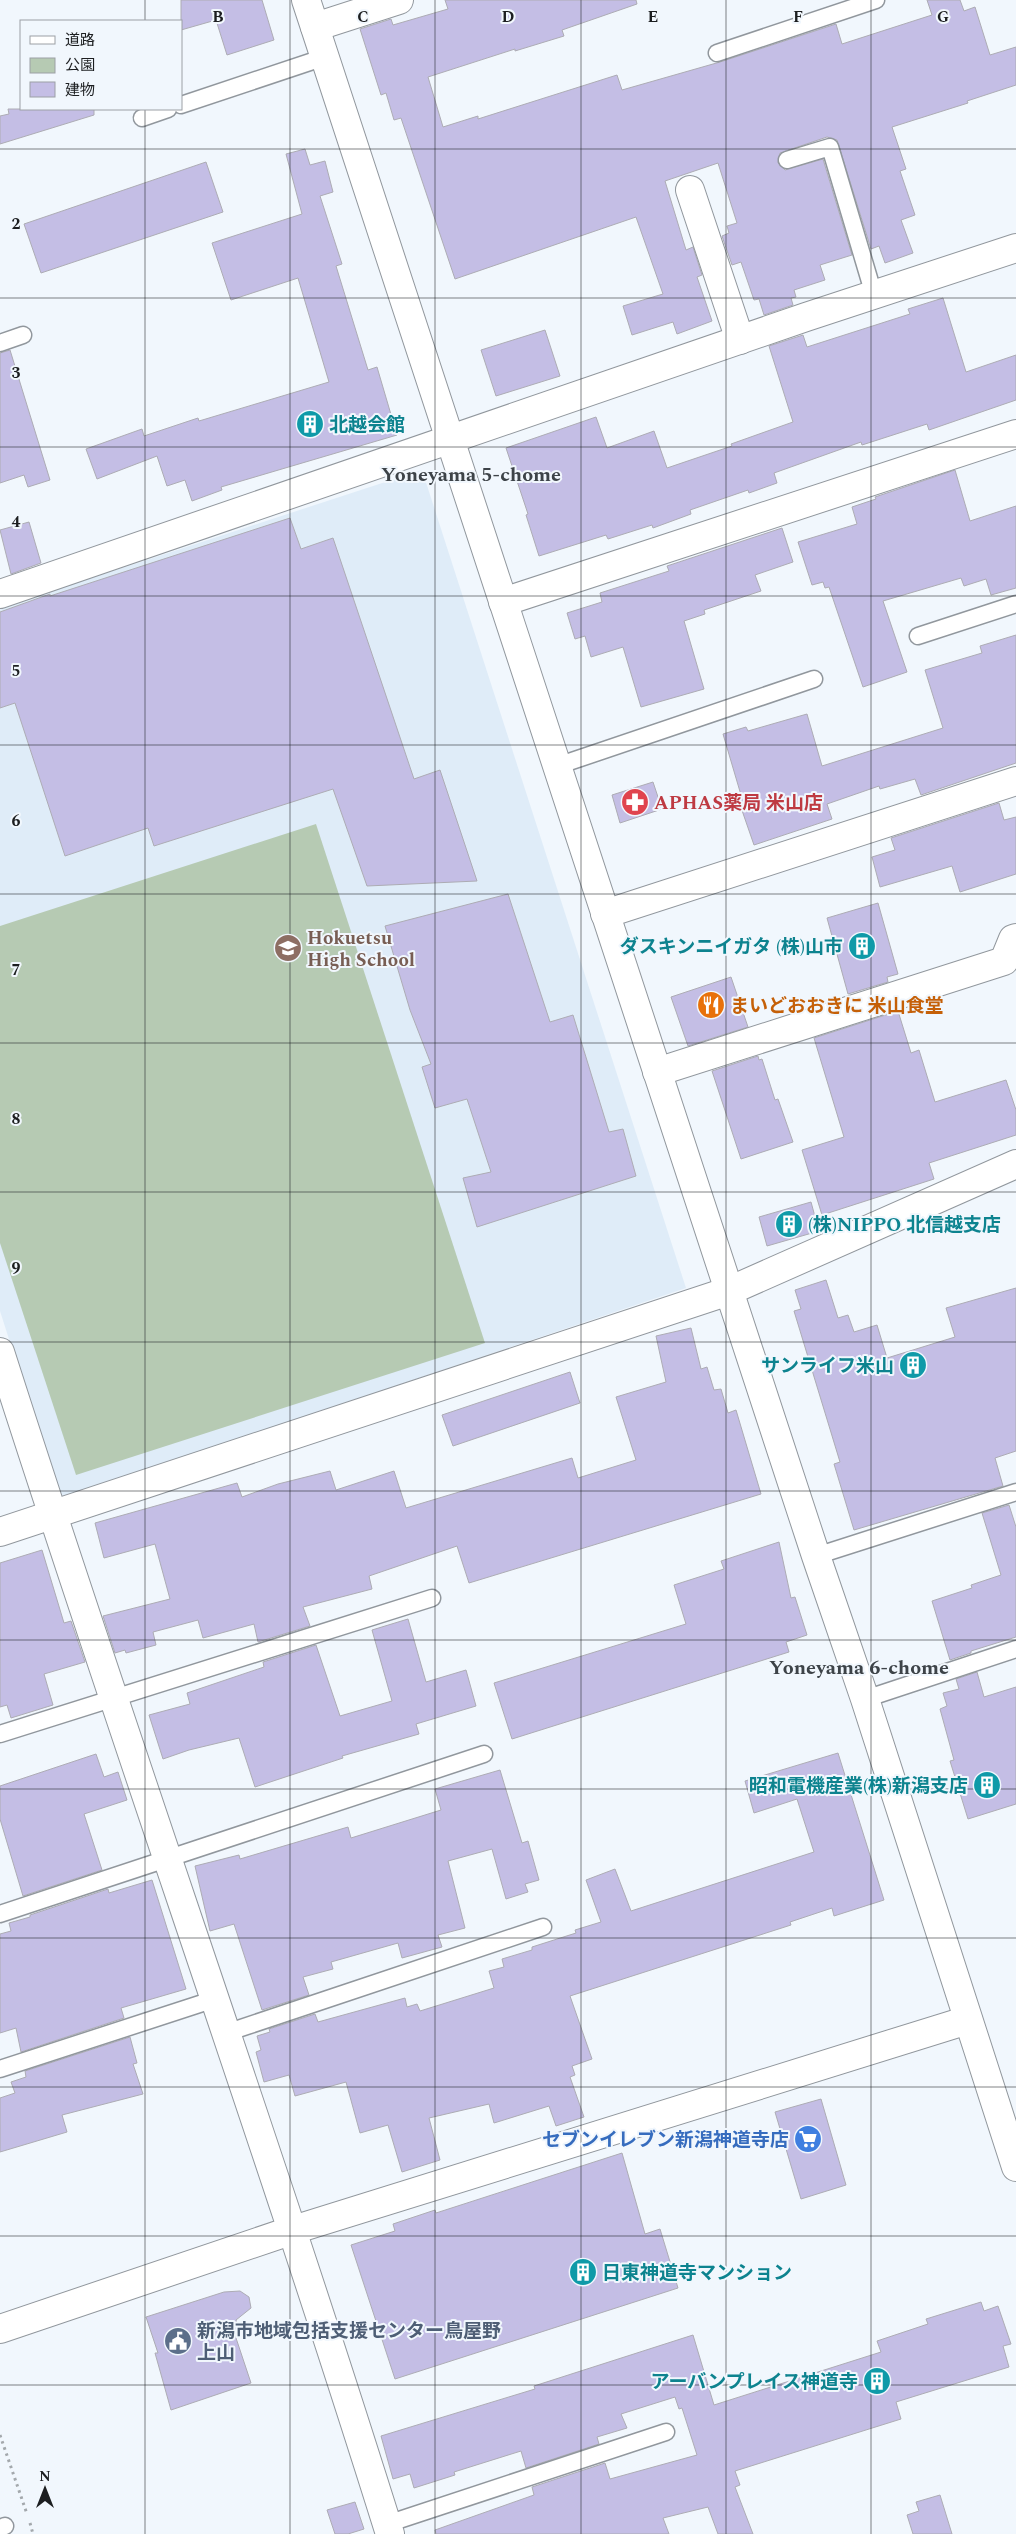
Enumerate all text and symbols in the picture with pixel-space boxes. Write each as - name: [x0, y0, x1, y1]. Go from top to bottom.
- text: B: [212, 5, 224, 29]
- text: C: [357, 5, 369, 29]
- text: D: [502, 5, 515, 29]
- text: E: [648, 5, 658, 29]
- text: F: [793, 5, 803, 29]
- text: G: [937, 5, 949, 29]
- legend: [20, 20, 182, 110]
- text: 道路: [65, 29, 95, 52]
- text: 公園: [65, 54, 95, 77]
- text: 建物: [65, 79, 95, 102]
- text: 2: [12, 212, 21, 236]
- text: 3: [12, 361, 21, 385]
- building icon: 北越会館: [295, 409, 325, 439]
- place label: 北越会館: [329, 411, 405, 440]
- district label: Yoneyama 5-chome: [381, 460, 561, 490]
- text: 4: [12, 510, 21, 534]
- text: 5: [12, 659, 20, 683]
- pharmacy icon: APHAS薬局 米山店: [620, 787, 650, 817]
- place label: APHAS薬局 米山店: [654, 789, 823, 818]
- text: 6: [12, 809, 21, 833]
- place label: Hokuetsu High School: [307, 924, 415, 975]
- building icon: ダスキンニイガタ (株)山市: [847, 931, 877, 961]
- school or university icon: Hokuetsu High School: [273, 933, 303, 963]
- place label: ダスキンニイガタ (株)山市: [620, 933, 843, 962]
- text: 7: [12, 958, 21, 982]
- restaurant icon: まいどおおきに 米山食堂: [696, 990, 726, 1020]
- place label: まいどおおきに 米山食堂: [730, 992, 944, 1021]
- text: 8: [12, 1107, 21, 1131]
- building icon: (株)NIPPO 北信越支店: [774, 1209, 804, 1239]
- place label: (株)NIPPO 北信越支店: [808, 1211, 1001, 1240]
- text: 9: [12, 1256, 21, 1280]
- building icon: サンライフ米山: [898, 1350, 928, 1380]
- place label: サンライフ米山: [761, 1352, 894, 1381]
- district label: Yoneyama 6-chome: [769, 1653, 949, 1683]
- building icon: 昭和電機産業(株)新潟支店: [972, 1770, 1002, 1800]
- place label: 昭和電機産業(株)新潟支店: [749, 1772, 968, 1801]
- supermarket icon: セブンイレブン新潟神道寺店: [793, 2124, 823, 2154]
- place label: セブンイレブン新潟神道寺店: [542, 2126, 789, 2155]
- building icon: 日東神道寺マンション: [568, 2257, 598, 2287]
- place label: 日東神道寺マンション: [602, 2259, 792, 2288]
- place label: 新潟市地域包括支援センター鳥屋野 上山: [197, 2317, 501, 2368]
- public building icon: 新潟市地域包括支援センター鳥屋野 上山: [163, 2326, 193, 2356]
- building icon: アーバンプレイス神道寺: [862, 2366, 892, 2396]
- place label: アーバンプレイス神道寺: [651, 2368, 858, 2397]
- north arrow: [20, 2464, 70, 2514]
- text: N: [39, 2466, 51, 2487]

